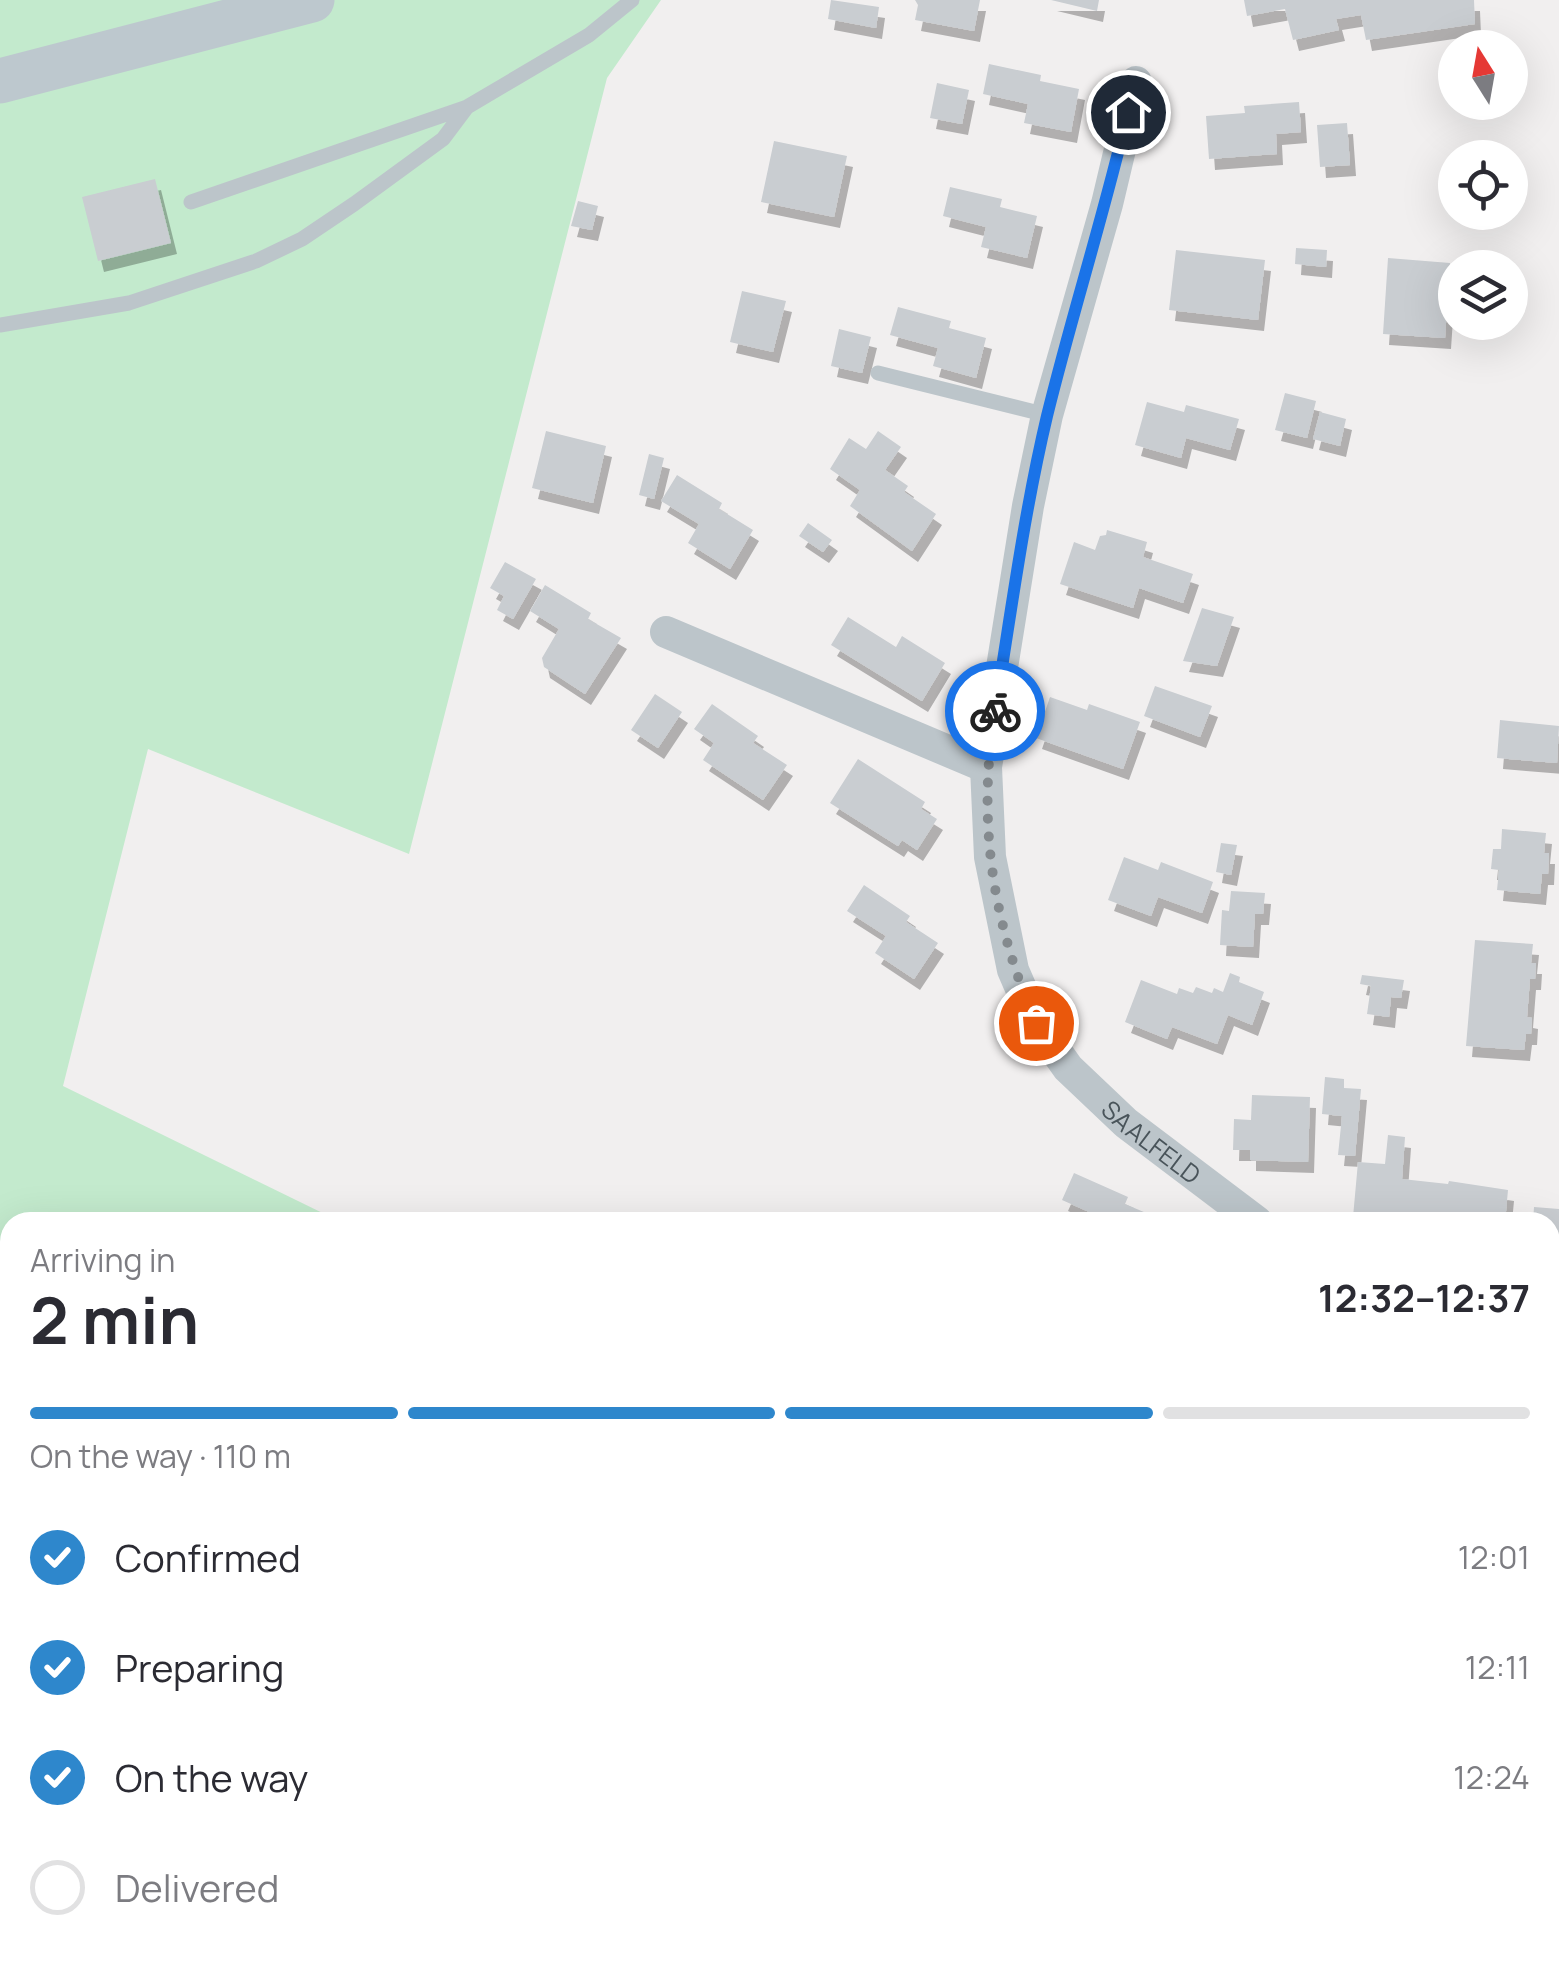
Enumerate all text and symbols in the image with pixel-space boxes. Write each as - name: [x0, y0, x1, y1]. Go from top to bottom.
- north arrow: [1438, 30, 1528, 120]
- map controls: [1438, 30, 1528, 340]
- pin: [1086, 70, 1171, 155]
- icon: home: [1101, 85, 1156, 140]
- button: locate: [1438, 140, 1528, 230]
- button: layers: [1438, 250, 1528, 340]
- courier: [945, 661, 1045, 761]
- icon: bike: [968, 684, 1023, 739]
- pin: [994, 981, 1079, 1066]
- icon: bag: [1009, 996, 1064, 1051]
- street label: SAALFELD: [1094, 1092, 1209, 1191]
- text: Arriving in: [30, 1238, 175, 1282]
- text: 12:32–12:37: [1318, 1271, 1530, 1323]
- text: 2 min: [30, 1275, 199, 1364]
- text: On the way · 110 m: [30, 1434, 291, 1478]
- icon: check: [30, 1530, 85, 1585]
- text: Confirmed: [115, 1531, 301, 1583]
- text: 12:01: [1458, 1535, 1530, 1579]
- icon: check: [30, 1640, 85, 1695]
- text: Preparing: [115, 1641, 284, 1693]
- text: 12:11: [1465, 1645, 1530, 1689]
- icon: check: [30, 1750, 85, 1805]
- text: On the way: [115, 1751, 308, 1803]
- text: 12:24: [1453, 1755, 1530, 1799]
- text: Delivered: [115, 1861, 279, 1913]

